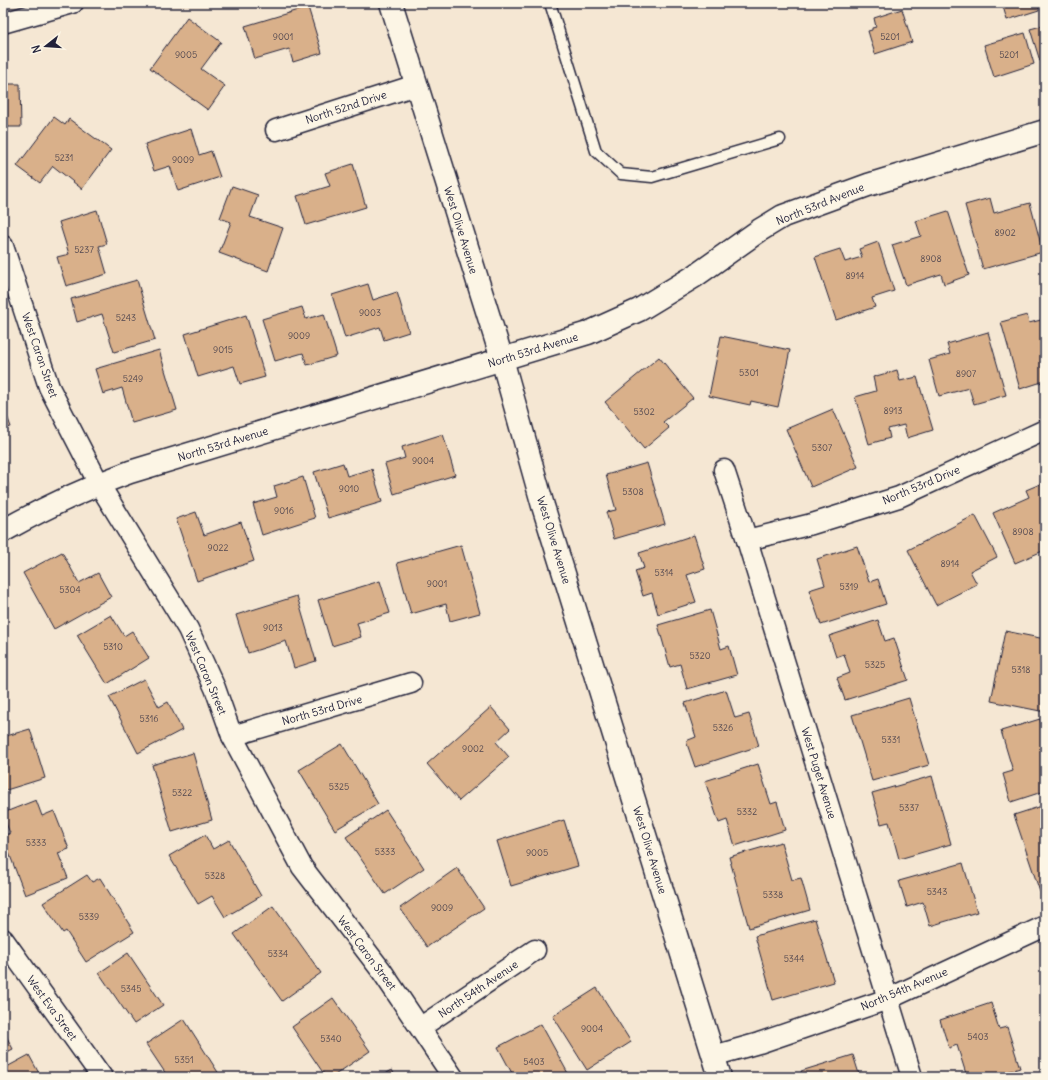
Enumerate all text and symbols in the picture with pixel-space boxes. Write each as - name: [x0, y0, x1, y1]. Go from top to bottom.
- north arrow: [26, 26, 66, 66]
- house number: 9001: [273, 31, 293, 42]
- house number: 5201: [880, 31, 900, 42]
- text: N: [29, 43, 44, 55]
- house number: 9005: [175, 49, 197, 60]
- house number: 5201: [999, 49, 1019, 60]
- street label: North 52nd Drive: [304, 87, 388, 127]
- house number: 5231: [55, 152, 73, 163]
- house number: 9009: [172, 154, 194, 165]
- street label: North 53rd Avenue: [774, 180, 866, 228]
- street label: West Olive Avenue: [441, 184, 481, 276]
- house number: 8902: [994, 227, 1016, 238]
- house number: 5237: [74, 244, 94, 255]
- house number: 8908: [920, 253, 942, 264]
- house number: 8914: [845, 270, 865, 281]
- house number: 9003: [359, 307, 381, 318]
- street label: West Caron Street: [19, 311, 61, 400]
- house number: 5243: [116, 312, 136, 323]
- house number: 9009: [288, 330, 310, 341]
- street label: North 53rd Avenue: [486, 330, 580, 370]
- house number: 9015: [213, 344, 233, 355]
- house number: 5301: [739, 367, 759, 378]
- house number: 8907: [956, 368, 977, 379]
- house number: 5249: [123, 373, 143, 384]
- house number: 8913: [883, 405, 903, 416]
- house number: 5302: [633, 406, 655, 417]
- street label: North 53rd Avenue: [176, 424, 270, 464]
- house number: 5307: [812, 442, 833, 453]
- house number: 9004: [412, 455, 434, 466]
- street label: North 53rd Drive: [880, 462, 962, 508]
- house number: 9010: [339, 483, 359, 494]
- house number: 5308: [622, 486, 644, 497]
- street label: West Olive Avenue: [534, 494, 574, 586]
- house number: 9016: [274, 505, 294, 516]
- house number: 8908: [1012, 526, 1034, 537]
- house number: 9022: [208, 542, 229, 553]
- house number: 8914: [940, 558, 960, 569]
- house number: 5314: [655, 567, 673, 578]
- house number: 9001: [427, 578, 447, 589]
- house number: 5319: [840, 581, 858, 592]
- house number: 5304: [59, 584, 81, 595]
- house number: 9013: [263, 622, 283, 633]
- street label: West Caron Street: [182, 629, 230, 717]
- house number: 5310: [103, 641, 123, 652]
- house number: 5320: [689, 650, 711, 661]
- house number: 5325: [865, 659, 885, 670]
- house number: 5318: [1012, 664, 1030, 675]
- street label: North 53rd Drive: [280, 692, 364, 728]
- house number: 5316: [140, 713, 158, 724]
- house number: 5326: [713, 722, 733, 733]
- street label: West Puget Avenue: [798, 725, 840, 821]
- house number: 5331: [882, 734, 900, 745]
- house number: 9002: [462, 743, 484, 754]
- house number: 5325: [329, 781, 349, 792]
- house number: 5322: [172, 787, 192, 798]
- house number: 5337: [899, 802, 919, 813]
- street label: West Olive Avenue: [630, 804, 670, 896]
- house number: 5332: [737, 806, 757, 817]
- house number: 5333: [26, 837, 46, 848]
- house number: 5333: [375, 846, 395, 857]
- house number: 9005: [526, 847, 548, 858]
- house number: 5328: [205, 870, 225, 881]
- house number: 5343: [927, 886, 947, 897]
- house number: 5338: [763, 889, 783, 900]
- house number: 9009: [431, 902, 453, 913]
- house number: 5339: [79, 911, 99, 922]
- street label: West Caron Street: [335, 913, 400, 993]
- house number: 5334: [268, 948, 288, 959]
- house number: 5344: [784, 953, 804, 964]
- street label: North 54th Avenue: [436, 957, 521, 1021]
- street label: North 54th Avenue: [858, 964, 950, 1014]
- street label: West Eva Street: [24, 973, 80, 1043]
- house number: 5345: [121, 983, 141, 994]
- house number: 9004: [581, 1023, 603, 1034]
- house number: 5403: [967, 1031, 989, 1042]
- house number: 5340: [320, 1033, 342, 1044]
- house number: 5351: [174, 1054, 194, 1065]
- house number: 5403: [523, 1056, 545, 1067]

